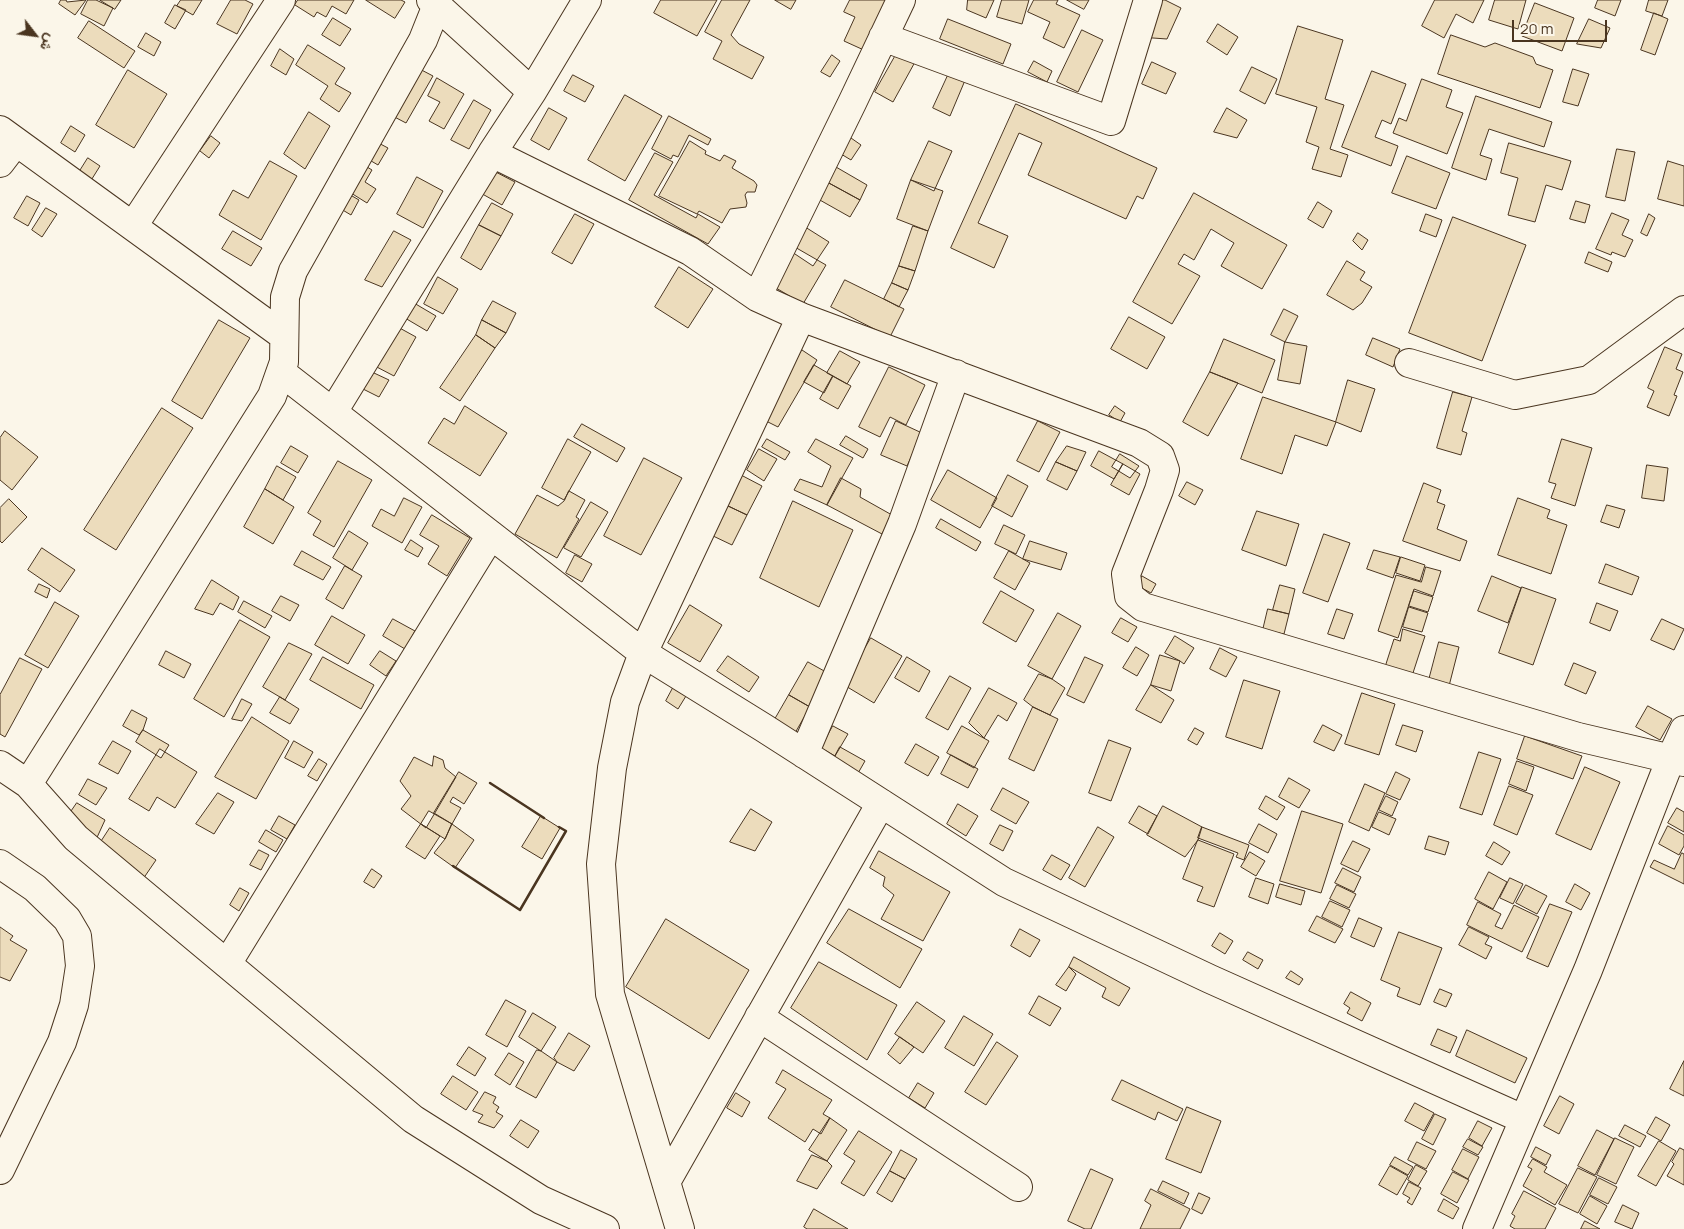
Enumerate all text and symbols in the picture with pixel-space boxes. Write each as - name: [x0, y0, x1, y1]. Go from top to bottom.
- north arrow: [10, 10, 60, 60]
- scale bar: [1514, 10, 1609, 42]
- text: 20 m: [1520, 18, 1553, 39]
- text: ش: [36, 31, 61, 55]

